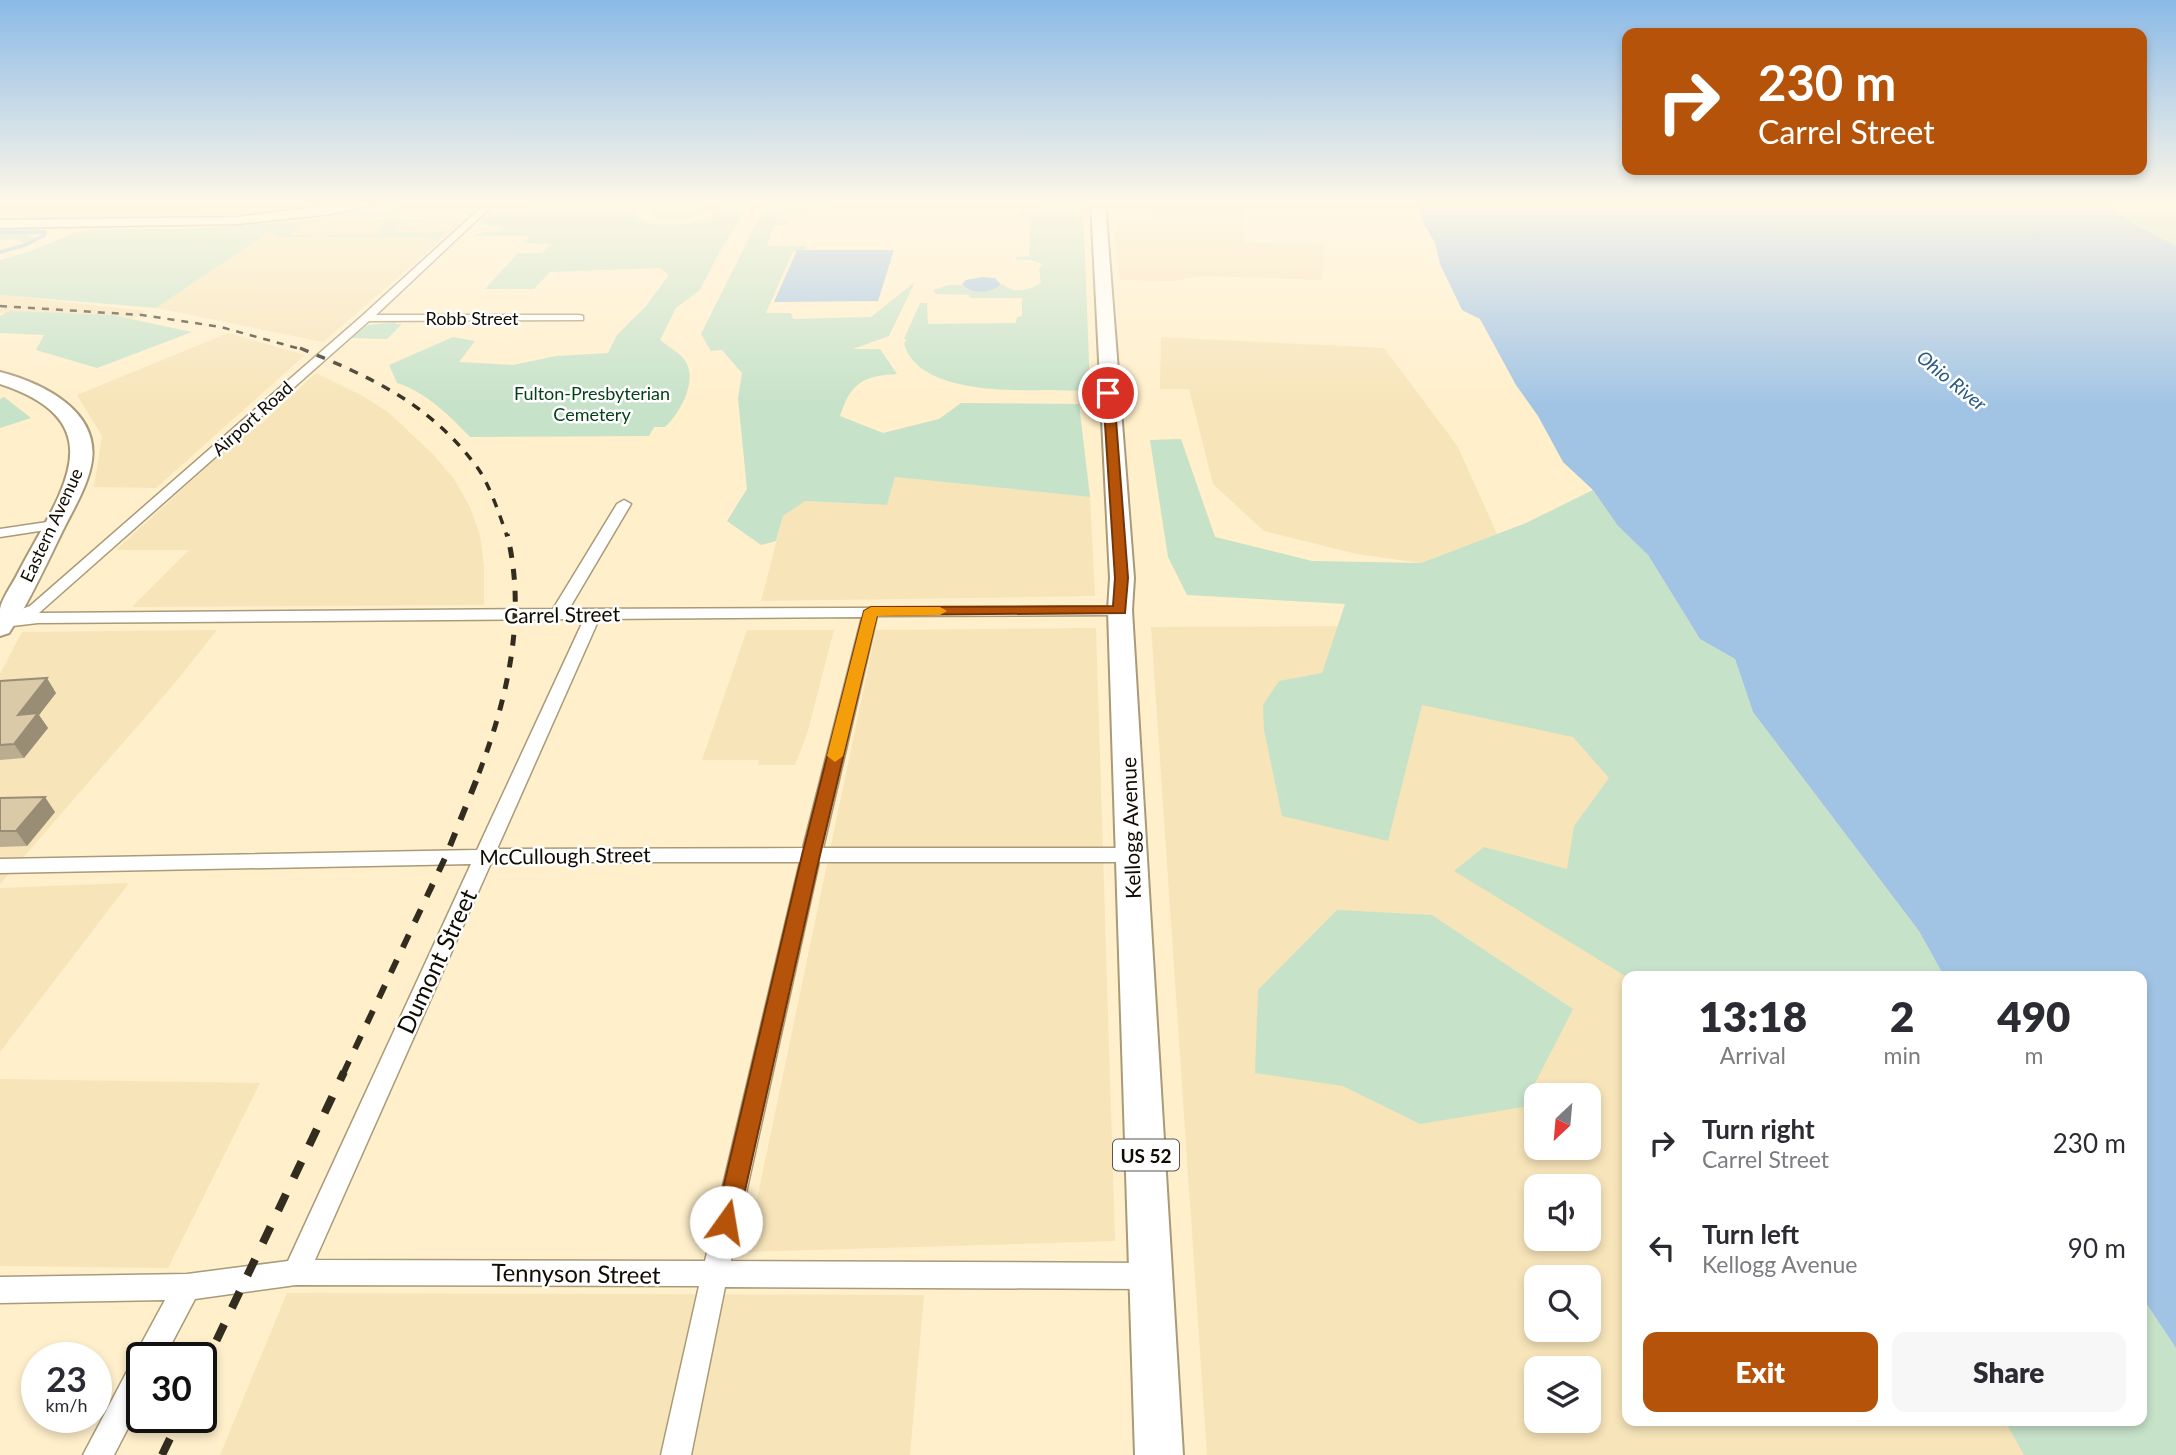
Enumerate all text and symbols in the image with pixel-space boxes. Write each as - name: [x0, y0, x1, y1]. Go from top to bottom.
- text: 230 m: [1758, 53, 1896, 111]
- icon: right: [1643, 56, 1734, 147]
- text: Carrel Street: [1758, 112, 1935, 151]
- street label: Robb Street: [425, 307, 519, 329]
- water label: Ohio River: [1913, 345, 1992, 415]
- pin: [1078, 363, 1138, 423]
- icon: arrive: [1089, 374, 1127, 412]
- street label: Airport Road: [207, 376, 297, 460]
- park label: Fulton-Presbyterian Cemetery: [514, 382, 670, 425]
- street label: Eastern Avenue: [15, 465, 87, 585]
- street label: Carrel Street: [504, 600, 621, 628]
- street label: Kellogg Avenue: [1115, 757, 1145, 899]
- street label: McCullough Street: [479, 841, 651, 869]
- street label: Dumont Street: [390, 884, 482, 1038]
- text: 13:18: [1699, 991, 1807, 1041]
- text: 2: [1890, 991, 1914, 1041]
- text: 490: [1997, 991, 2070, 1041]
- text: Arrival: [1720, 1041, 1786, 1069]
- text: min: [1884, 1041, 1921, 1069]
- text: m: [2024, 1041, 2043, 1069]
- north arrow: [1524, 1083, 1601, 1160]
- map controls: [1524, 1083, 1601, 1433]
- text: Turn right: [1702, 1113, 1815, 1145]
- icon: right: [1643, 1124, 1681, 1162]
- text: 230 m: [2053, 1127, 2126, 1159]
- road number: US 52: [1113, 1140, 1179, 1170]
- text: Carrel Street: [1702, 1145, 1829, 1173]
- button: sound: [1524, 1174, 1601, 1251]
- position arrow: [689, 1185, 763, 1259]
- text: Turn left: [1702, 1218, 1799, 1250]
- icon: left: [1643, 1229, 1681, 1267]
- text: 90 m: [2068, 1232, 2126, 1264]
- text: Kellogg Avenue: [1702, 1250, 1857, 1278]
- street label: Tennyson Street: [491, 1257, 661, 1289]
- button: search: [1524, 1265, 1601, 1342]
- button: Exit: [1643, 1332, 1878, 1412]
- button: Share: [1892, 1332, 2126, 1412]
- speed limit sign: 30: [126, 1342, 217, 1433]
- button: layers: [1524, 1356, 1601, 1433]
- text: 23: [46, 1357, 87, 1399]
- text: km/h: [45, 1394, 88, 1416]

